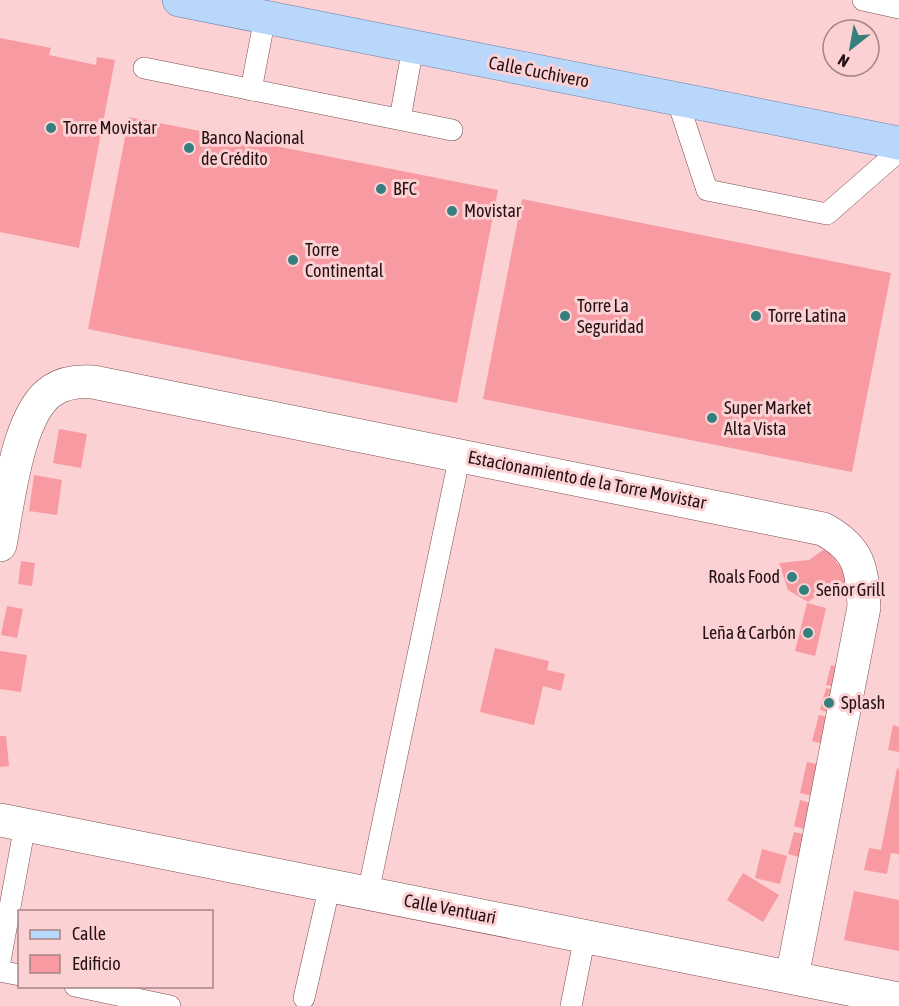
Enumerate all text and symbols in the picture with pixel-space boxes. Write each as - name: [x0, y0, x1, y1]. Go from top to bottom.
- north arrow: [821, 18, 881, 78]
- street label: Calle Cuchivero: [487, 51, 591, 92]
- text: N: [835, 51, 852, 71]
- place label: Torre Movistar: [63, 117, 157, 138]
- marker: Torre Movistar: [44, 121, 58, 135]
- place label: Banco Nacional de Crédito: [201, 127, 305, 169]
- marker: Banco Nacional de Crédito: [182, 141, 196, 155]
- place label: BFC: [393, 178, 417, 199]
- marker: BFC: [374, 182, 388, 196]
- place label: Movistar: [464, 200, 522, 221]
- marker: Movistar: [445, 204, 459, 218]
- place label: Torre Continental: [305, 239, 384, 281]
- marker: Torre Continental: [286, 253, 300, 267]
- place label: Torre La Seguridad: [577, 295, 644, 337]
- place label: Torre Latina: [768, 305, 846, 326]
- marker: Torre La Seguridad: [558, 309, 572, 323]
- marker: Torre Latina: [749, 309, 763, 323]
- place label: Super Market Alta Vista: [724, 397, 811, 439]
- marker: Super Market Alta Vista: [705, 411, 719, 425]
- street label: Estacionamiento de la Torre Movistar: [466, 446, 709, 513]
- place label: Roals Food: [708, 566, 780, 587]
- marker: Roals Food: [785, 570, 799, 584]
- place label: Señor Grill: [816, 579, 885, 600]
- marker: Señor Grill: [797, 583, 811, 597]
- place label: Leña & Carbón: [702, 622, 796, 643]
- marker: Leña & Carbón: [801, 626, 815, 640]
- place label: Splash: [841, 692, 885, 713]
- marker: Splash: [822, 696, 836, 710]
- street label: Calle Ventuari: [402, 889, 498, 928]
- legend: [18, 910, 213, 988]
- text: Calle: [72, 923, 106, 944]
- text: Edificio: [72, 953, 121, 974]

